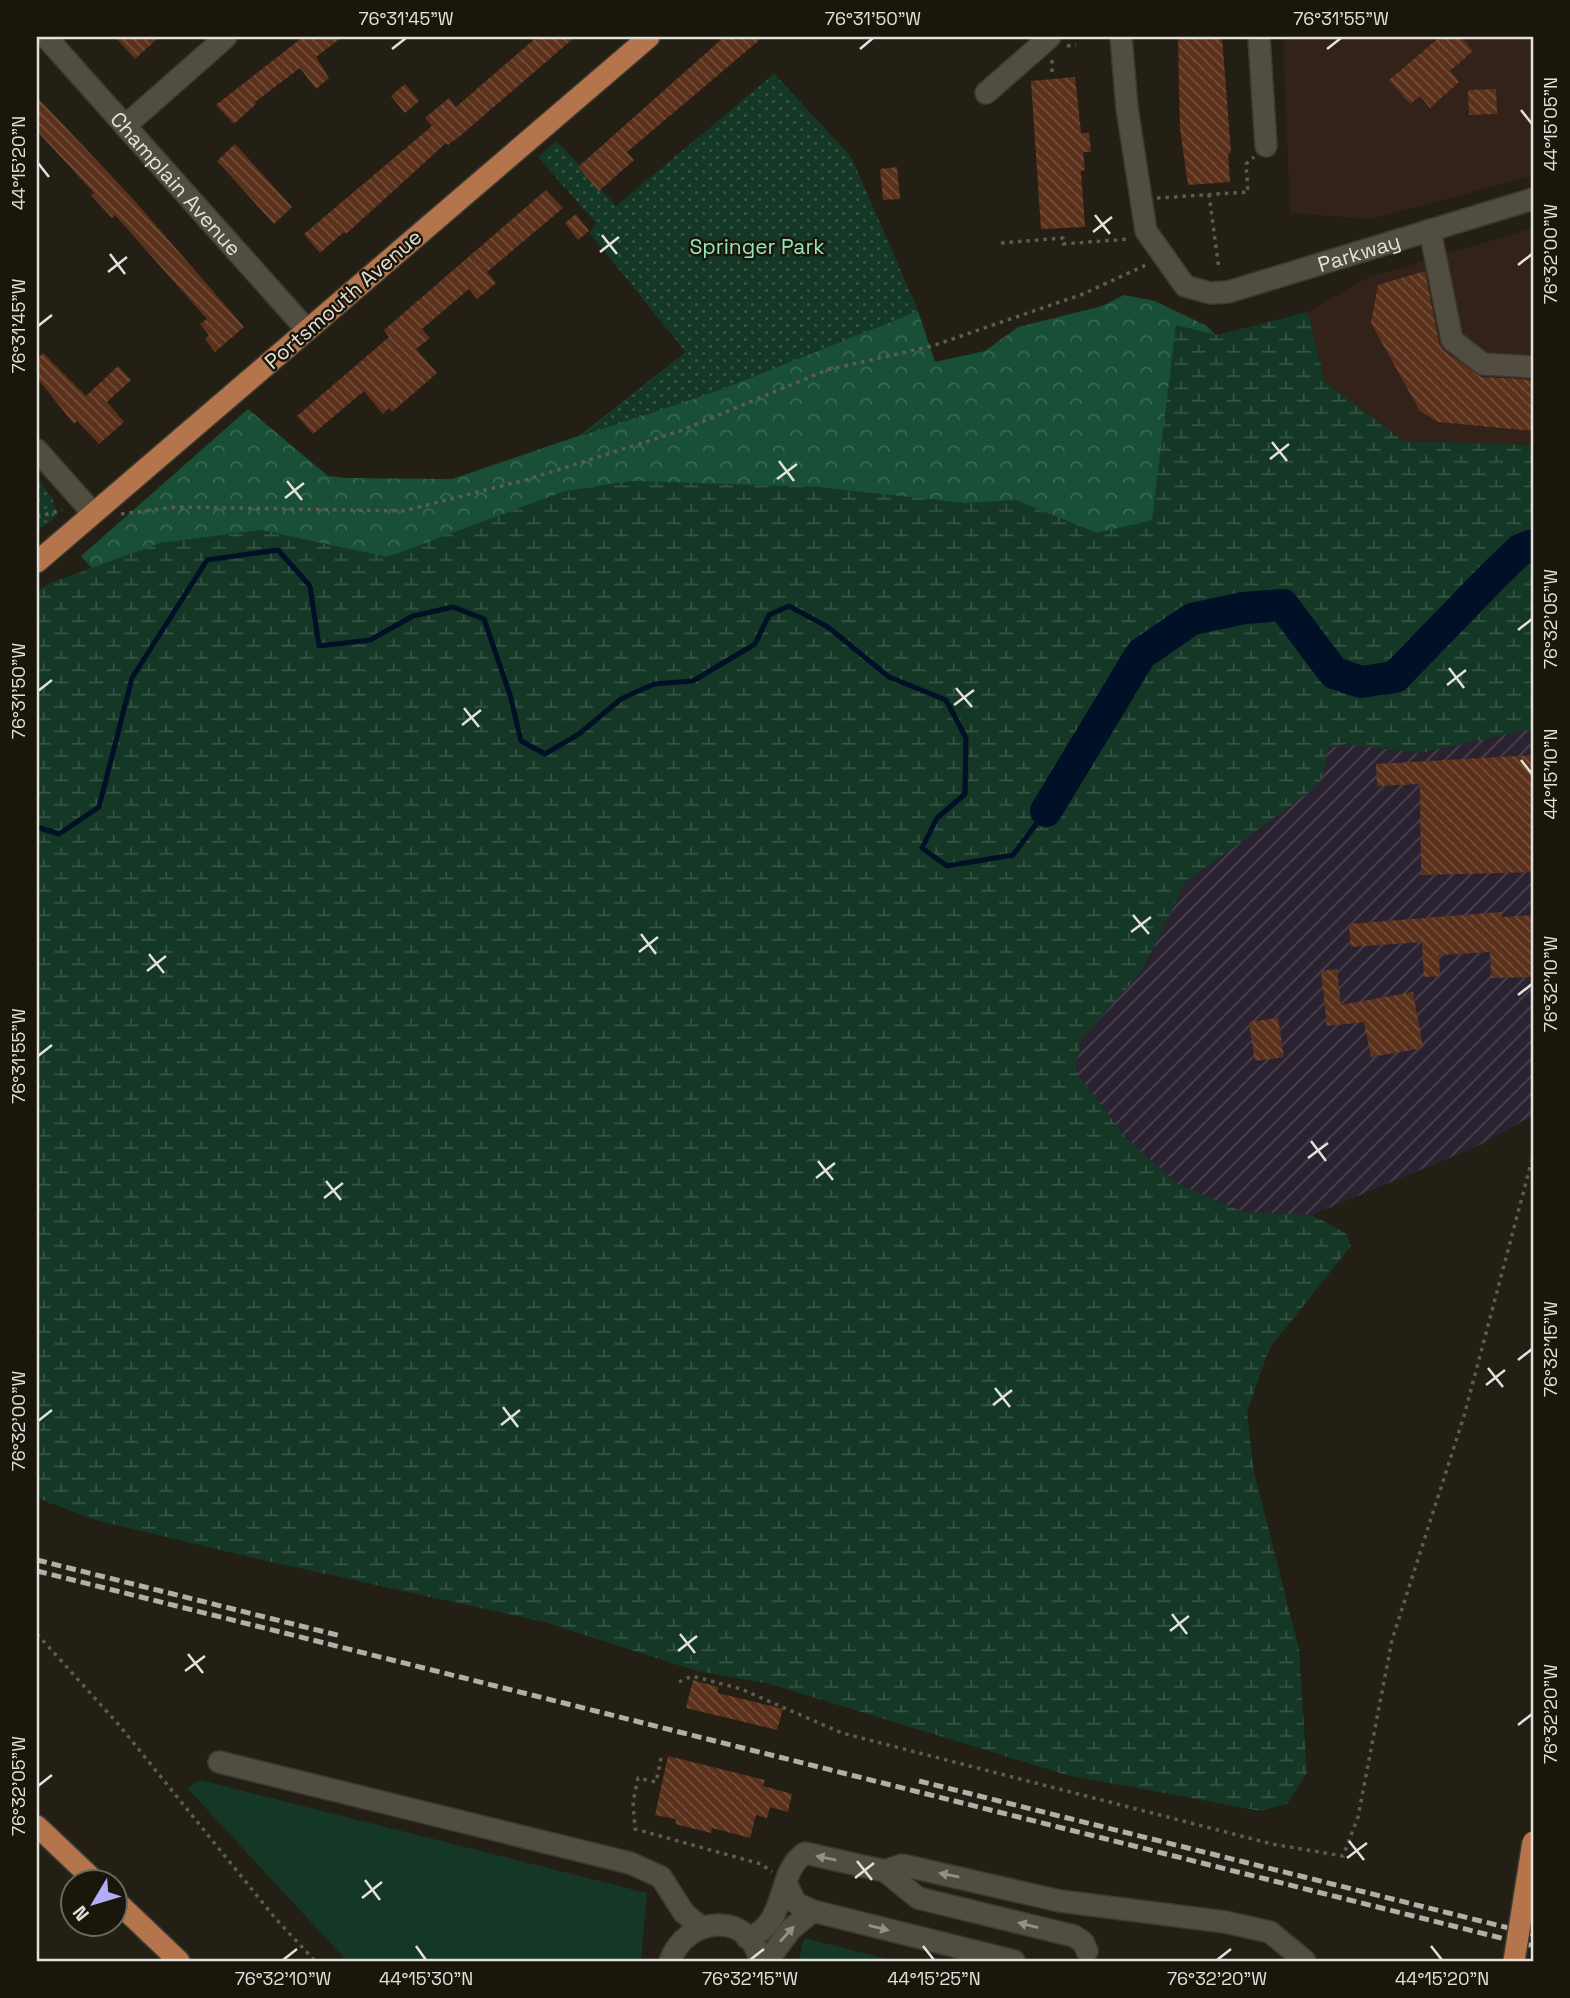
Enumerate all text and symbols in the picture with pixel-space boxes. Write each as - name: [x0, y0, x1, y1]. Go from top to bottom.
- text: 76°31'45"W: [358, 7, 454, 30]
- text: 76°31'50"W: [825, 7, 921, 30]
- text: 76°31'55"W: [1293, 7, 1389, 30]
- text: 44°15'05"N: [1539, 77, 1562, 171]
- street label: Champlain Avenue: [105, 105, 248, 261]
- text: 44°15'20"N: [7, 116, 30, 210]
- text: 76°32'00"W: [1539, 203, 1562, 304]
- street label: Portsmouth Avenue: [259, 223, 427, 375]
- street label: Parkway: [1314, 227, 1404, 277]
- park label: Springer Park: [689, 233, 825, 260]
- text: 76°31'45"W: [7, 278, 30, 374]
- text: 76°32'05"W: [1539, 569, 1562, 669]
- text: 76°31'50"W: [7, 643, 30, 739]
- text: 44°15'10"N: [1539, 729, 1562, 819]
- text: 76°32'10"W: [1539, 935, 1562, 1032]
- text: 76°31'55"W: [7, 1008, 30, 1104]
- text: 76°32'15"W: [1539, 1301, 1562, 1397]
- text: 76°32'00"W: [7, 1370, 30, 1471]
- text: 76°32'20"W: [1539, 1664, 1562, 1764]
- text: 76°32'05"W: [7, 1736, 30, 1836]
- one-way arrow: [815, 1852, 837, 1863]
- north arrow: [60, 1868, 130, 1938]
- one-way arrow: [938, 1870, 960, 1881]
- text: N: [67, 1900, 95, 1926]
- one-way arrow: [1016, 1919, 1038, 1930]
- one-way arrow: [868, 1923, 890, 1934]
- one-way arrow: [779, 1925, 794, 1942]
- text: 76°32'10"W: [235, 1967, 332, 1990]
- text: 44°15'30"N: [379, 1967, 473, 1990]
- text: 76°32'15"W: [702, 1967, 798, 1990]
- text: 44°15'25"N: [887, 1967, 981, 1990]
- text: 76°32'20"W: [1167, 1967, 1267, 1990]
- text: 44°15'20"N: [1395, 1967, 1489, 1990]

